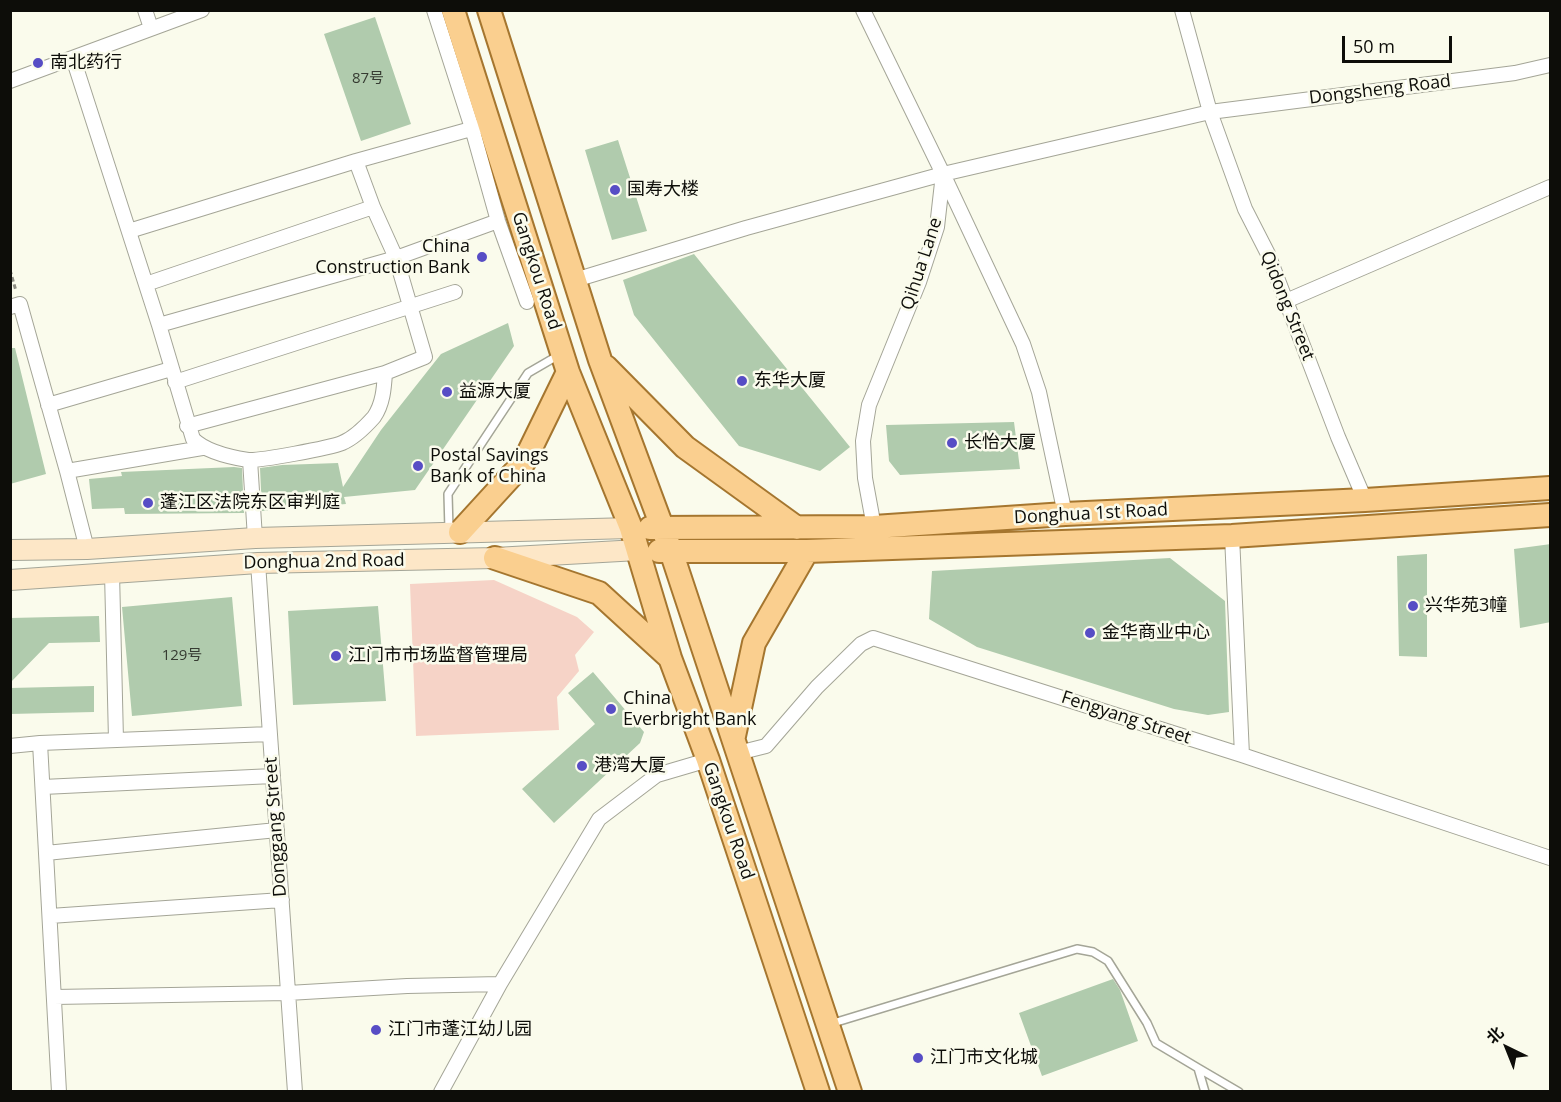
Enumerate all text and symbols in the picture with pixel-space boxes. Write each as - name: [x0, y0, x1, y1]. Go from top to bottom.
- scale bar: [1345, 24, 1454, 62]
- text: 50 m: [1353, 34, 1395, 58]
- place label: 南北药行: [50, 52, 122, 74]
- marker: 南北药行: [31, 56, 45, 70]
- house number: 87号: [352, 70, 384, 88]
- street label: Dongsheng Road: [1308, 71, 1452, 109]
- place label: 国寿大楼: [627, 179, 699, 201]
- marker: 国寿大楼: [608, 183, 622, 197]
- street label: Gangkou Road: [507, 209, 565, 333]
- street label: Qihua Lane: [897, 215, 947, 313]
- place label: China Construction Bank: [315, 236, 470, 278]
- street label: Qidong Street: [1255, 248, 1319, 364]
- marker: China Construction Bank: [475, 250, 489, 264]
- place label: 东华大厦: [754, 370, 826, 392]
- marker: 东华大厦: [735, 374, 749, 388]
- place label: 益源大厦: [459, 381, 531, 403]
- marker: 益源大厦: [440, 385, 454, 399]
- place label: 长怡大厦: [964, 432, 1036, 454]
- marker: 长怡大厦: [945, 436, 959, 450]
- place label: Postal Savings Bank of China: [430, 445, 549, 488]
- marker: Postal Savings Bank of China: [411, 459, 425, 473]
- place label: 蓬江区法院东区审判庭: [160, 492, 340, 514]
- marker: 蓬江区法院东区审判庭: [141, 496, 155, 510]
- street label: Donghua 1st Road: [1013, 499, 1169, 529]
- street label: Donghua 2nd Road: [243, 550, 405, 574]
- place label: 兴华苑3幢: [1425, 595, 1507, 617]
- marker: 兴华苑3幢: [1406, 599, 1420, 613]
- place label: 金华商业中心: [1102, 622, 1210, 644]
- marker: 金华商业中心: [1083, 626, 1097, 640]
- place label: 江门市市场监督管理局: [348, 645, 528, 667]
- house number: 129号: [162, 647, 202, 665]
- marker: 江门市市场监督管理局: [329, 649, 343, 663]
- street label: Fengyang Street: [1058, 687, 1194, 749]
- place label: China Everbright Bank: [623, 688, 756, 730]
- marker: China Everbright Bank: [604, 702, 618, 716]
- place label: 港湾大厦: [594, 755, 666, 777]
- street label: Donggang Street: [260, 756, 292, 898]
- marker: 港湾大厦: [575, 759, 589, 773]
- street label: Gangkou Road: [698, 759, 758, 883]
- north arrow: [1477, 1018, 1537, 1078]
- place label: 江门市蓬江幼儿园: [388, 1019, 532, 1041]
- text: 北: [1481, 1021, 1508, 1048]
- marker: 江门市蓬江幼儿园: [369, 1023, 383, 1037]
- place label: 江门市文化城: [930, 1047, 1038, 1069]
- marker: 江门市文化城: [911, 1051, 925, 1065]

